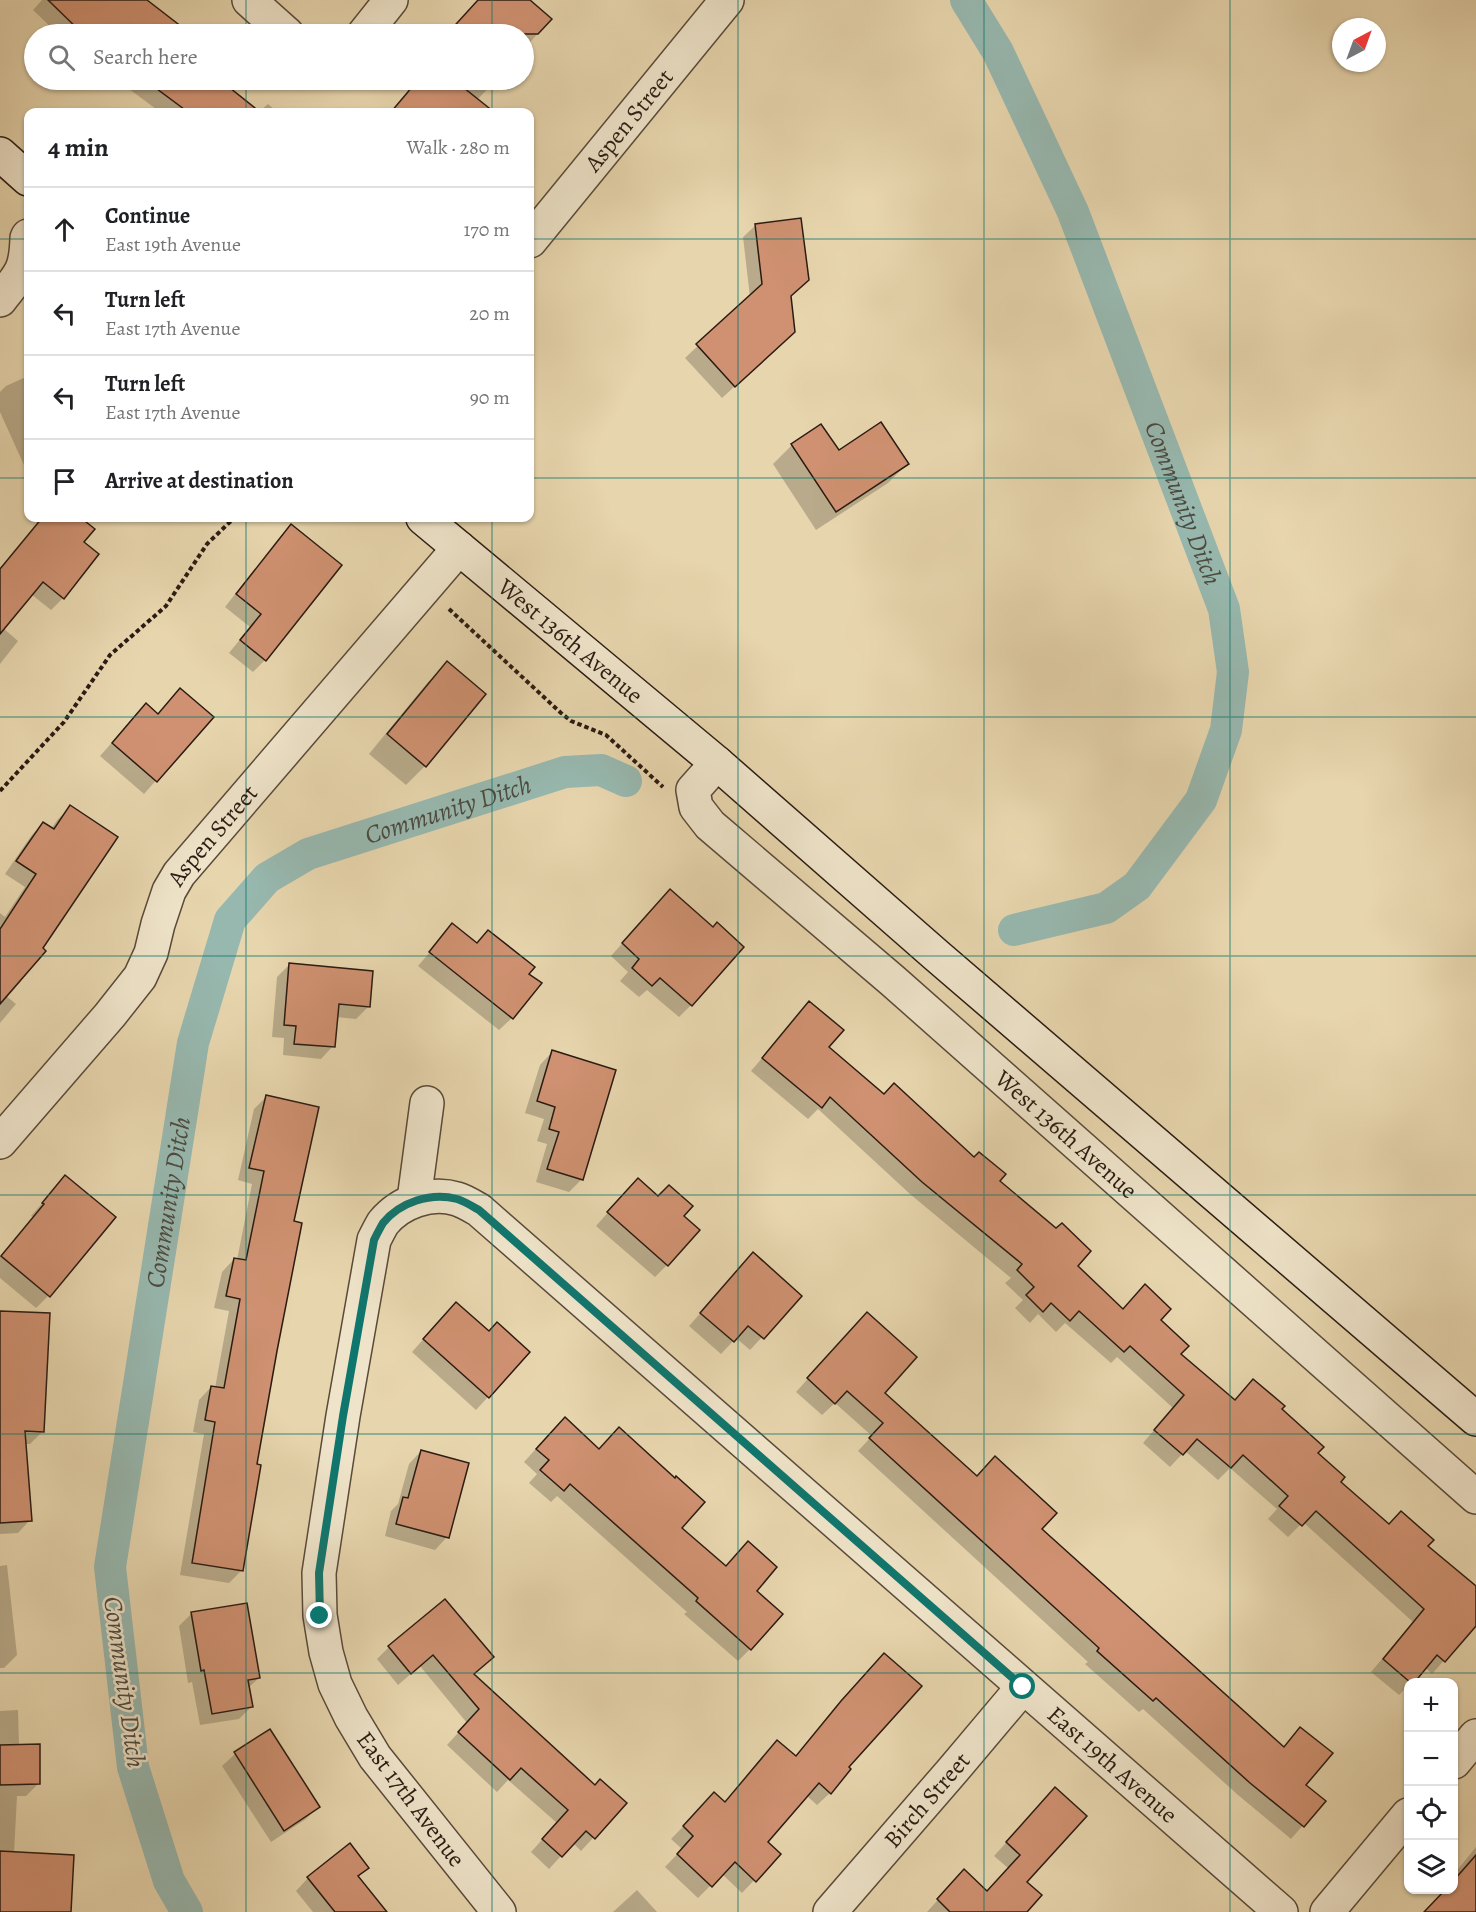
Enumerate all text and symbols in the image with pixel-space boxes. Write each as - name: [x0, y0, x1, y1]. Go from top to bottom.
- north arrow: [1332, 18, 1386, 72]
- search box: [24, 24, 534, 90]
- icon: search: [45, 41, 78, 74]
- text: Search here: [93, 42, 198, 72]
- street label: Aspen Street: [576, 62, 680, 179]
- text: 4 min: [48, 130, 109, 165]
- text: Walk · 280 m: [406, 134, 510, 161]
- text: Continue: [105, 201, 190, 231]
- icon: ahead: [48, 213, 81, 246]
- text: 170 m: [464, 216, 510, 243]
- text: East 19th Avenue: [105, 231, 241, 258]
- text: Turn left: [105, 285, 185, 315]
- icon: left: [48, 297, 81, 330]
- text: 20 m: [469, 300, 510, 327]
- text: East 17th Avenue: [105, 315, 240, 342]
- text: Turn left: [105, 369, 185, 399]
- icon: left: [48, 381, 81, 414]
- text: 90 m: [470, 384, 510, 411]
- text: East 17th Avenue: [105, 399, 240, 426]
- water label: Community Ditch: [1136, 416, 1230, 590]
- icon: arrive: [48, 465, 81, 498]
- text: Arrive at destination: [105, 466, 294, 496]
- street label: West 136th Avenue: [490, 570, 650, 711]
- water label: Community Ditch: [360, 767, 536, 853]
- street label: Aspen Street: [159, 778, 265, 893]
- street label: West 136th Avenue: [987, 1062, 1144, 1206]
- water label: Community Ditch: [137, 1114, 199, 1291]
- water label: Community Ditch: [95, 1594, 154, 1770]
- route end: [306, 1602, 332, 1628]
- route start: [1009, 1673, 1035, 1699]
- map controls: [1404, 1678, 1458, 1894]
- button: +: [1404, 1678, 1458, 1732]
- street label: East 19th Avenue: [1040, 1699, 1184, 1830]
- street label: East 17th Avenue: [349, 1724, 473, 1874]
- button: −: [1404, 1732, 1458, 1786]
- street label: Birch Street: [877, 1746, 977, 1855]
- button: locate: [1404, 1786, 1458, 1840]
- button: layers: [1404, 1840, 1458, 1894]

